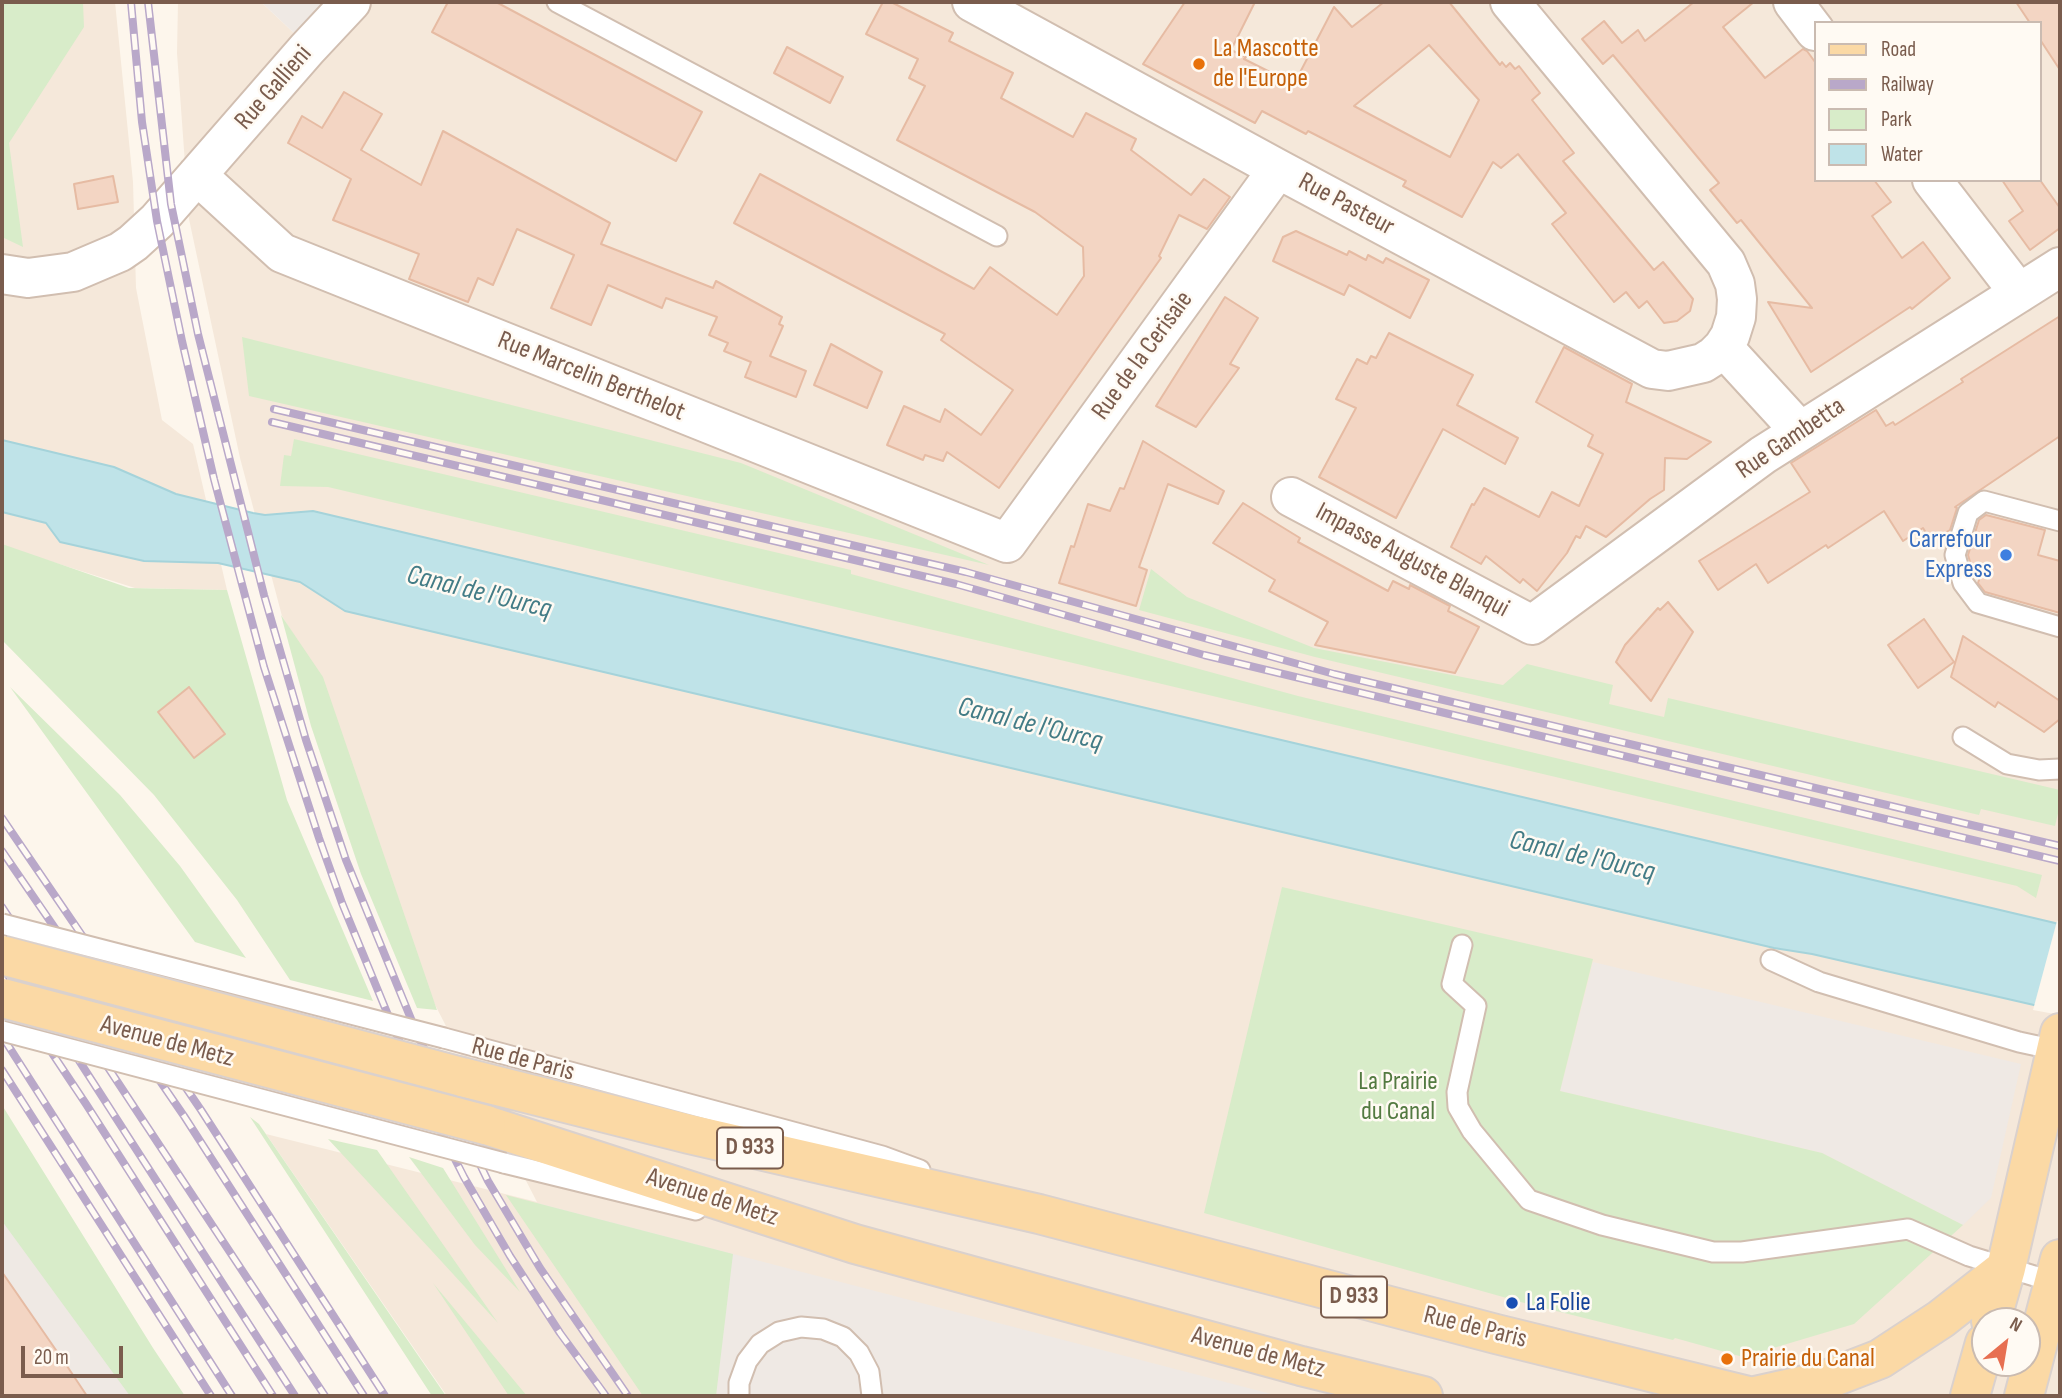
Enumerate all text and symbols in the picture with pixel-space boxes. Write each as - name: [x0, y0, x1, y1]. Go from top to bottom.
- legend: [1814, 21, 2041, 182]
- place label: La Mascotte de l'Europe: [1213, 33, 1319, 94]
- text: Road: [1881, 37, 1916, 62]
- street label: Rue Gallieni: [229, 39, 319, 137]
- marker: La Mascotte de l'Europe: [1191, 56, 1207, 72]
- text: Railway: [1881, 72, 1934, 97]
- text: Park: [1881, 107, 1912, 132]
- text: Water: [1881, 142, 1923, 167]
- street label: Rue Pasteur: [1293, 167, 1399, 243]
- street label: Rue de la Cerisaie: [1086, 286, 1200, 426]
- street label: Rue Marcelin Berthelot: [493, 325, 689, 429]
- street label: Rue Gambetta: [1731, 391, 1851, 487]
- street label: Impasse Auguste Blanqui: [1310, 497, 1514, 625]
- place label: Carrefour Express: [1909, 524, 1992, 586]
- marker: Carrefour Express: [1998, 547, 2014, 563]
- water label: Canal de l'Ourcq: [403, 559, 555, 627]
- water label: Canal de l'Ourcq: [954, 691, 1106, 759]
- water label: Canal de l'Ourcq: [1506, 824, 1658, 890]
- street label: Avenue de Metz: [97, 1009, 237, 1075]
- street label: Rue de Paris: [468, 1031, 578, 1089]
- park label: La Prairie du Canal: [1358, 1066, 1438, 1128]
- road number: D 933: [717, 1128, 783, 1168]
- street label: Avenue de Metz: [642, 1162, 782, 1234]
- road number: D 933: [1321, 1276, 1387, 1317]
- place label: La Folie: [1526, 1287, 1591, 1319]
- marker: La Folie: [1504, 1295, 1520, 1311]
- street label: Rue de Paris: [1420, 1300, 1530, 1356]
- north arrow: [1971, 1307, 2041, 1377]
- text: N: [2006, 1313, 2026, 1338]
- street label: Avenue de Metz: [1188, 1320, 1328, 1386]
- scale bar: [24, 1332, 126, 1376]
- place label: Prairie du Canal: [1741, 1343, 1875, 1375]
- text: 20 m: [34, 1345, 69, 1370]
- marker: Prairie du Canal: [1719, 1351, 1735, 1367]

